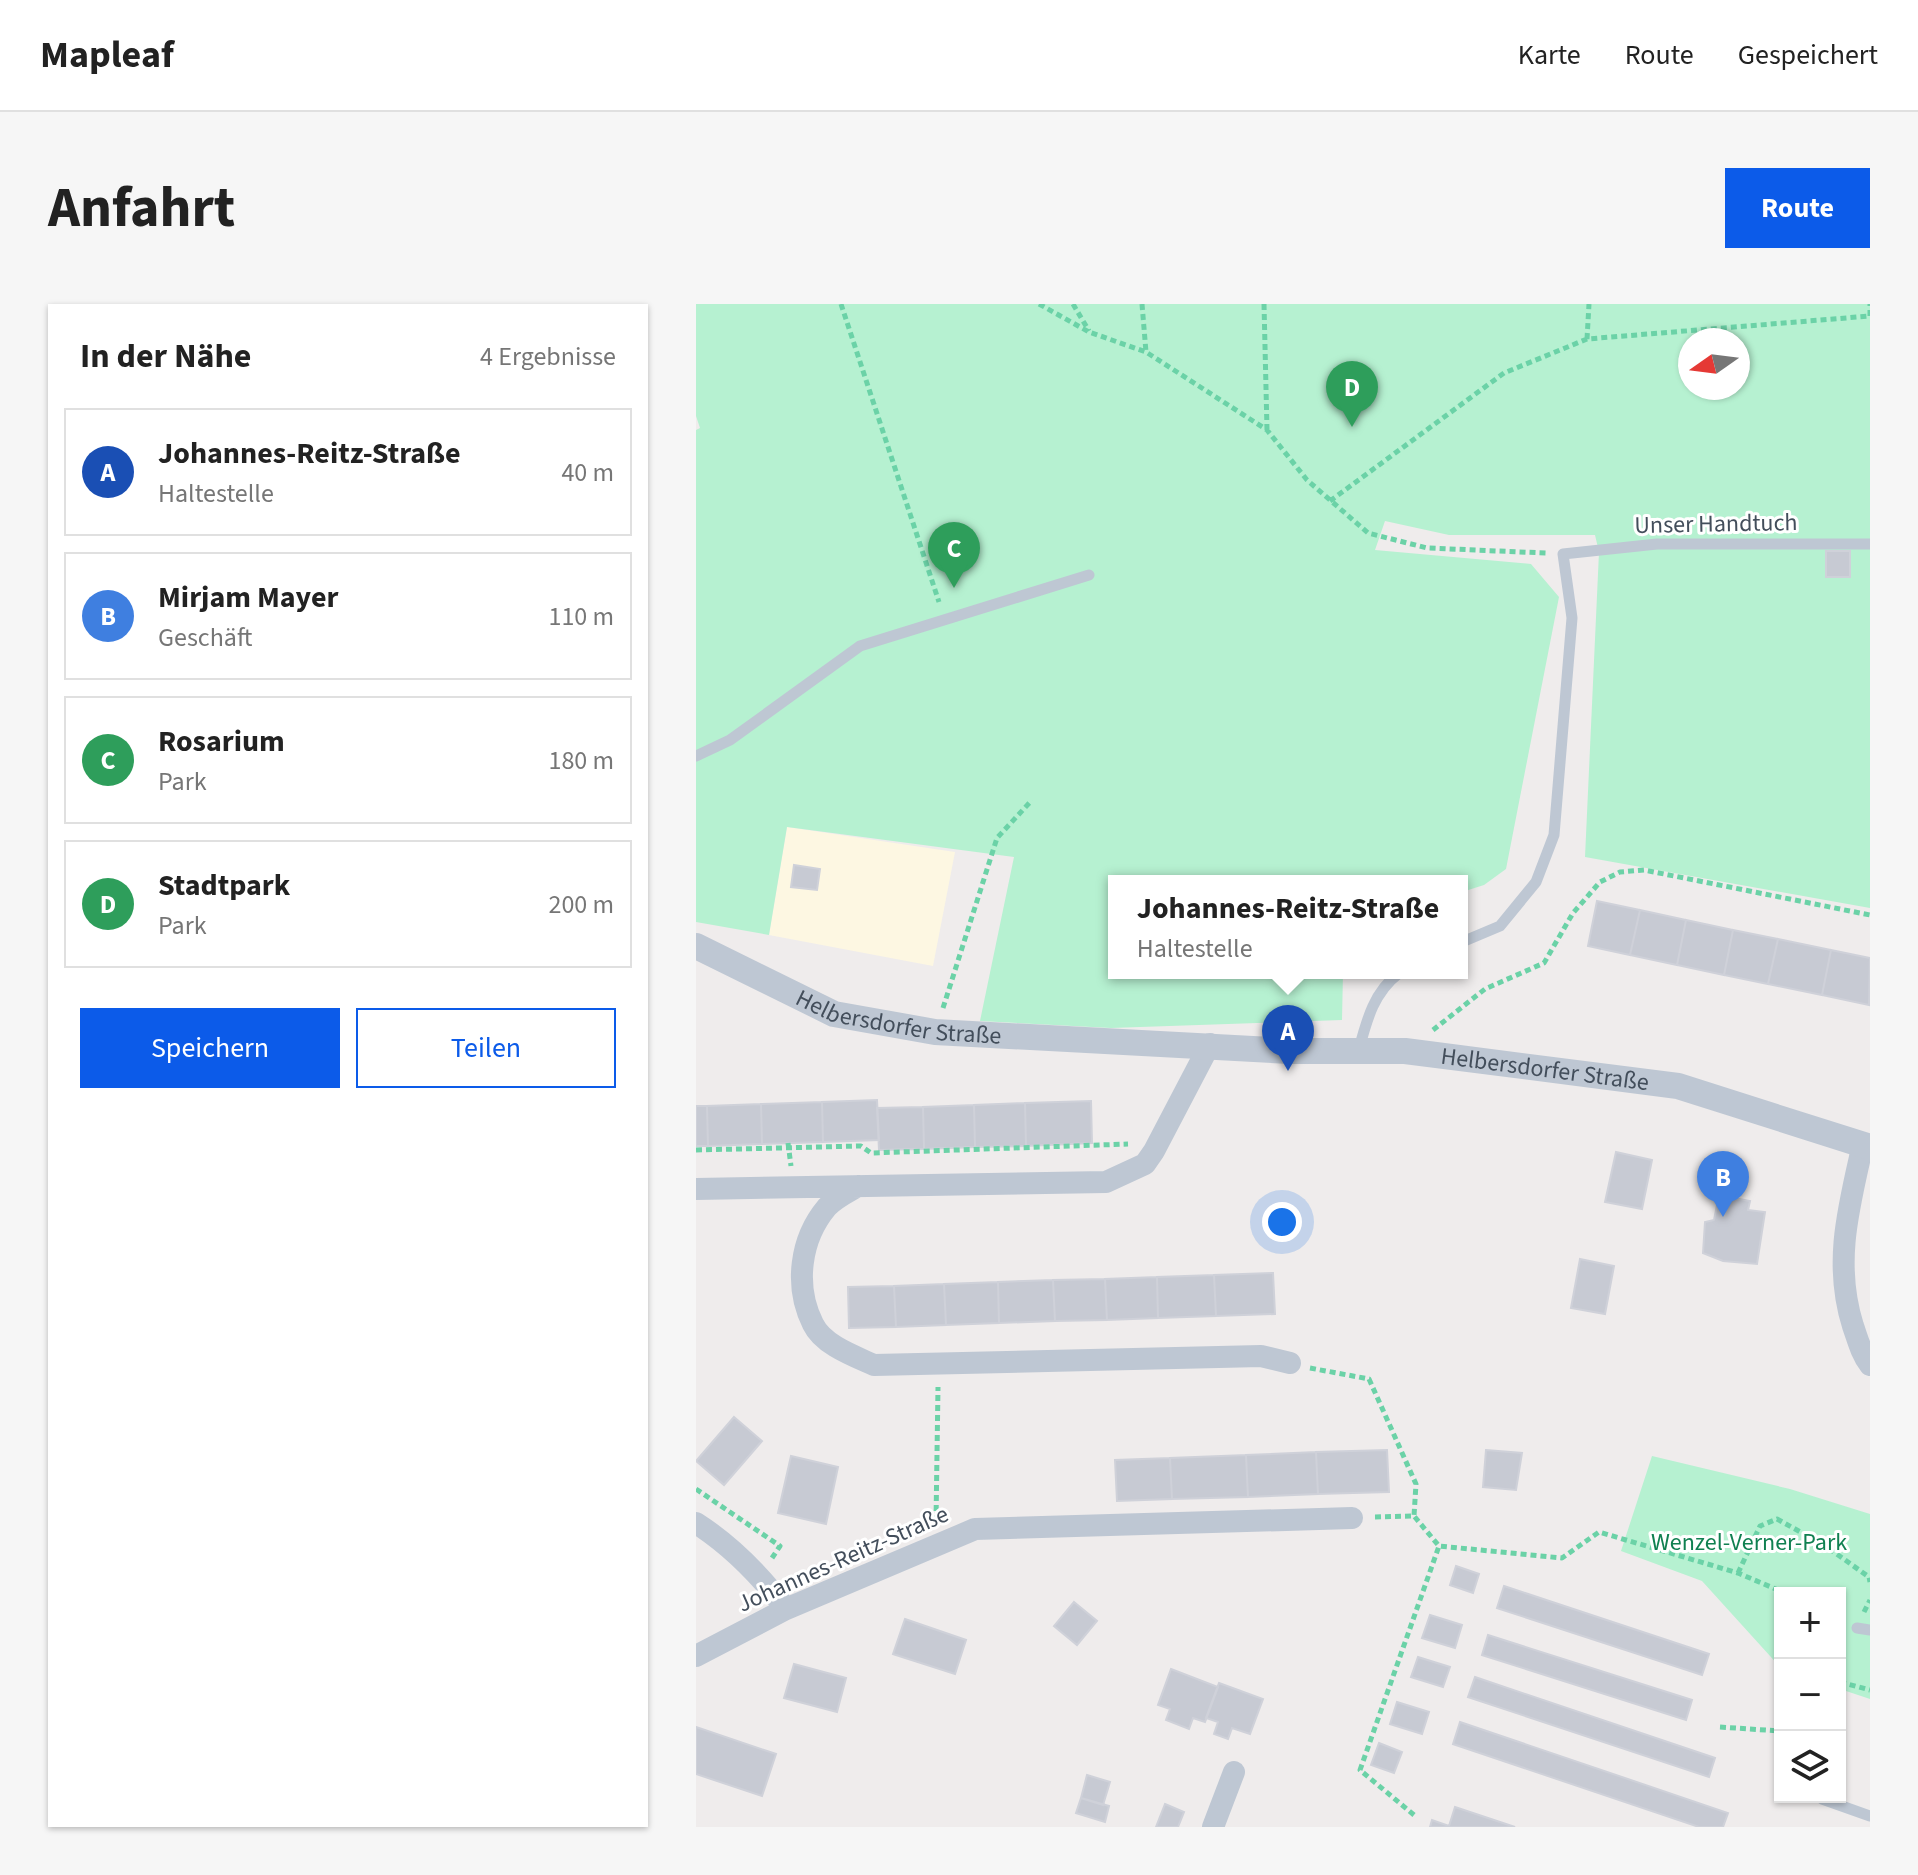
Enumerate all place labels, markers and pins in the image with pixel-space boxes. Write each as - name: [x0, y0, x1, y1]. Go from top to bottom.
- pin: D: [1326, 361, 1378, 427]
- pin: C: [928, 522, 980, 588]
- pin: A: [1262, 1005, 1314, 1071]
- pin: B: [1697, 1151, 1749, 1217]

